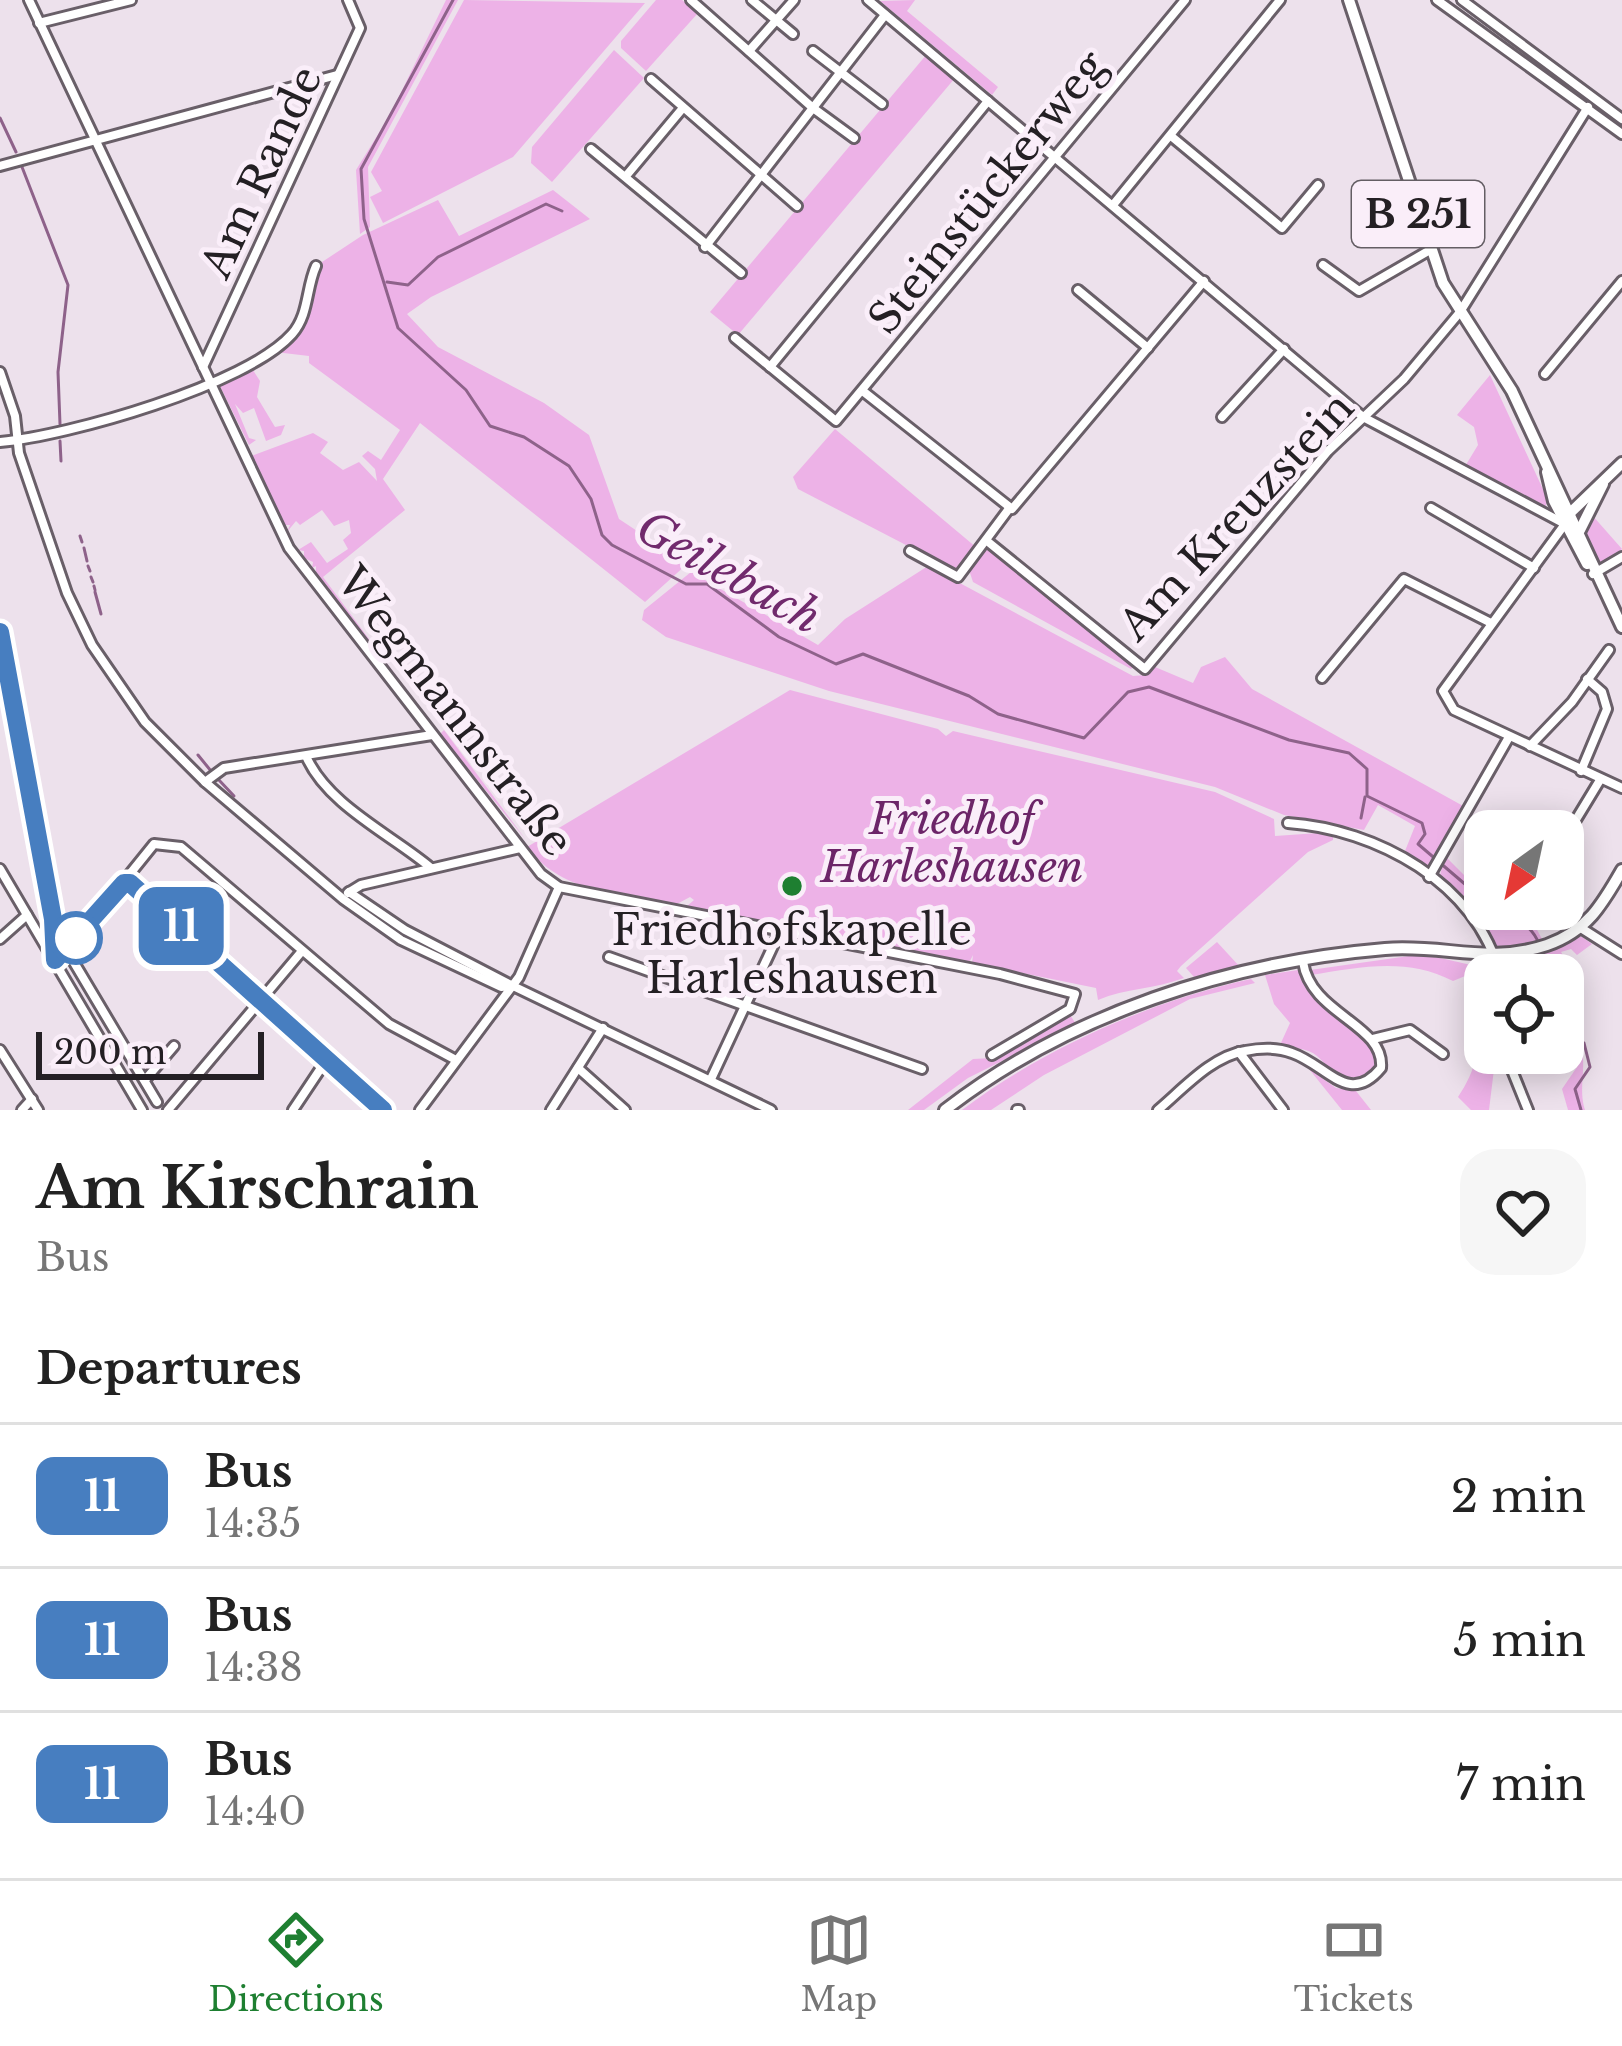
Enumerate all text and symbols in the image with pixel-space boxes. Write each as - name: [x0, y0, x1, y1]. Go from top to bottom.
- street label: Steinstückerweg: [857, 40, 1117, 344]
- street label: Am Rande: [189, 58, 333, 287]
- road number: B 251: [1352, 181, 1484, 247]
- street label: Am Kreuzstein: [1107, 381, 1364, 651]
- water label: Geilebach: [627, 498, 831, 646]
- street label: Wegmannstraße: [325, 555, 584, 866]
- park label: Friedhof Harleshausen: [819, 793, 1083, 893]
- north arrow: [1464, 810, 1584, 930]
- map controls: [1464, 810, 1584, 1074]
- marker: Friedhofskapelle Harleshausen: [779, 873, 805, 899]
- line badge: 11: [127, 887, 235, 965]
- text: 11: [163, 900, 199, 952]
- place label: Friedhofskapelle Harleshausen: [612, 904, 972, 1004]
- unlabelled marker: [51, 913, 101, 963]
- button: locate: [1464, 954, 1584, 1074]
- scale bar: [36, 1026, 264, 1079]
- text: 200 m: [54, 1032, 166, 1073]
- button: heart: [1460, 1149, 1586, 1275]
- text: Am Kirschrain: [36, 1153, 479, 1223]
- text: Bus: [36, 1233, 110, 1282]
- text: Departures: [36, 1340, 302, 1396]
- text: Bus: [204, 1443, 292, 1499]
- text: 2 min: [1451, 1468, 1586, 1524]
- text: 11: [84, 1470, 120, 1522]
- text: 14:35: [204, 1499, 302, 1548]
- text: Bus: [204, 1587, 292, 1643]
- text: 5 min: [1453, 1612, 1586, 1668]
- text: 11: [84, 1614, 120, 1666]
- text: 14:38: [204, 1643, 303, 1692]
- text: Bus: [204, 1731, 292, 1787]
- text: 7 min: [1456, 1756, 1586, 1812]
- text: 11: [84, 1758, 120, 1810]
- text: 14:40: [204, 1787, 306, 1836]
- tab: Directions: [208, 1907, 384, 2020]
- tab: Map: [800, 1907, 877, 2020]
- tab: Tickets: [1294, 1907, 1414, 2020]

